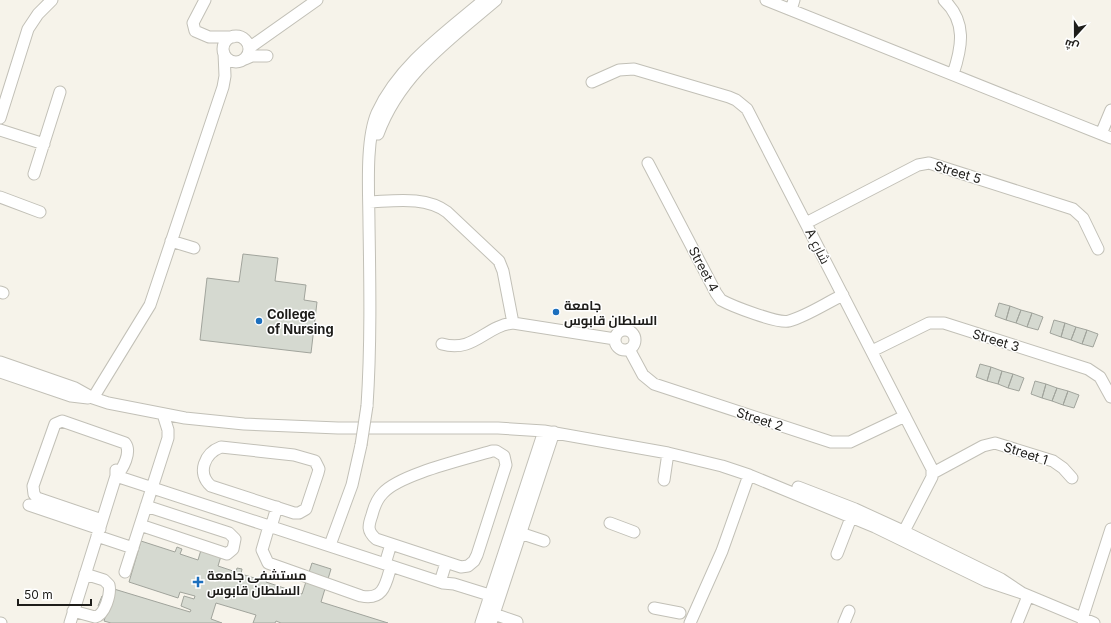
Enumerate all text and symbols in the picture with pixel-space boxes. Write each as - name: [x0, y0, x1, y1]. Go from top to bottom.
- north arrow: [1055, 16, 1095, 56]
- text: ش: [1062, 36, 1081, 54]
- street label: Street 5: [933, 157, 983, 187]
- street label: A شارع: [801, 226, 834, 267]
- street label: Street 4: [685, 244, 723, 294]
- place label: جامعة السلطان قابوس: [564, 297, 657, 329]
- place label: College of Nursing: [267, 306, 334, 337]
- marker: جامعة السلطان قابوس: [551, 307, 561, 317]
- marker: College of Nursing: [254, 316, 264, 326]
- street label: Street 3: [971, 325, 1021, 355]
- street label: Street 2: [735, 404, 785, 434]
- street label: Street 1: [1002, 438, 1050, 468]
- place label: مستشفى جامعة السلطان قابوس: [207, 567, 307, 599]
- marker: مستشفى جامعة السلطان قابوس: [192, 576, 204, 588]
- scale bar: [18, 581, 91, 607]
- text: 50 m: [24, 587, 53, 602]

